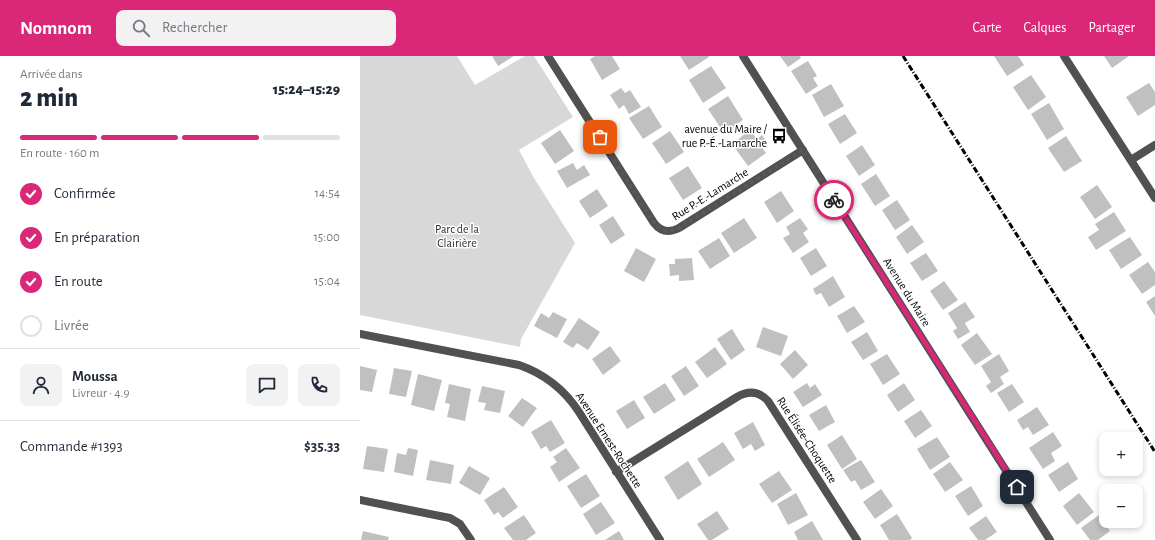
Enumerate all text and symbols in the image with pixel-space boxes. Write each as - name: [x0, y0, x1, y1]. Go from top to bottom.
- search box: [116, 10, 396, 46]
- icon: search: [130, 17, 152, 39]
- text: Nomnom: [20, 19, 92, 38]
- text: Rechercher: [162, 20, 227, 35]
- text: Carte: [973, 21, 1001, 35]
- text: Calques: [1023, 21, 1067, 35]
- text: Partager: [1089, 21, 1135, 35]
- text: Arrivée dans: [20, 68, 83, 81]
- text: 15:24–15:29: [273, 82, 340, 97]
- text: 2 min: [20, 85, 78, 111]
- pin: [583, 120, 617, 154]
- place label: avenue du Maire / rue P.-É.-Lamarche: [682, 123, 768, 149]
- icon: bag: [589, 126, 611, 148]
- bus stop icon: avenue du Maire / rue P.-É.-Lamarche: [770, 127, 788, 145]
- text: En route · 160 m: [20, 147, 99, 160]
- street label: Rue P.-E.-Lamarche: [670, 166, 750, 222]
- courier: [814, 180, 854, 220]
- icon: check: [20, 183, 42, 205]
- text: Confirmée: [54, 186, 115, 201]
- text: 14:54: [315, 187, 340, 200]
- icon: bike: [823, 189, 845, 211]
- park label: Parc de la Clairière: [435, 223, 479, 249]
- icon: check: [20, 227, 42, 249]
- text: En préparation: [54, 230, 140, 245]
- text: 15:00: [313, 231, 340, 244]
- street label: Avenue du Maire: [881, 256, 933, 328]
- icon: check: [20, 271, 42, 293]
- text: En route: [54, 274, 103, 289]
- text: 15:04: [314, 275, 340, 288]
- text: Livrée: [54, 318, 89, 333]
- button: person: [20, 364, 62, 406]
- button: chat: [246, 364, 288, 406]
- button: phone: [298, 364, 340, 406]
- text: Moussa: [72, 369, 118, 384]
- text: Livreur · 4.9: [72, 387, 130, 400]
- street label: Avenue Ernest-Rochette: [574, 390, 644, 490]
- street label: Rue Élisée-Choquette: [775, 394, 840, 485]
- map controls: [1099, 432, 1143, 528]
- button: +: [1099, 432, 1143, 476]
- text: Commande #1393: [20, 439, 123, 454]
- text: $35.33: [304, 439, 340, 454]
- pin: [1000, 470, 1034, 504]
- icon: home: [1006, 476, 1028, 498]
- button: −: [1099, 484, 1143, 528]

